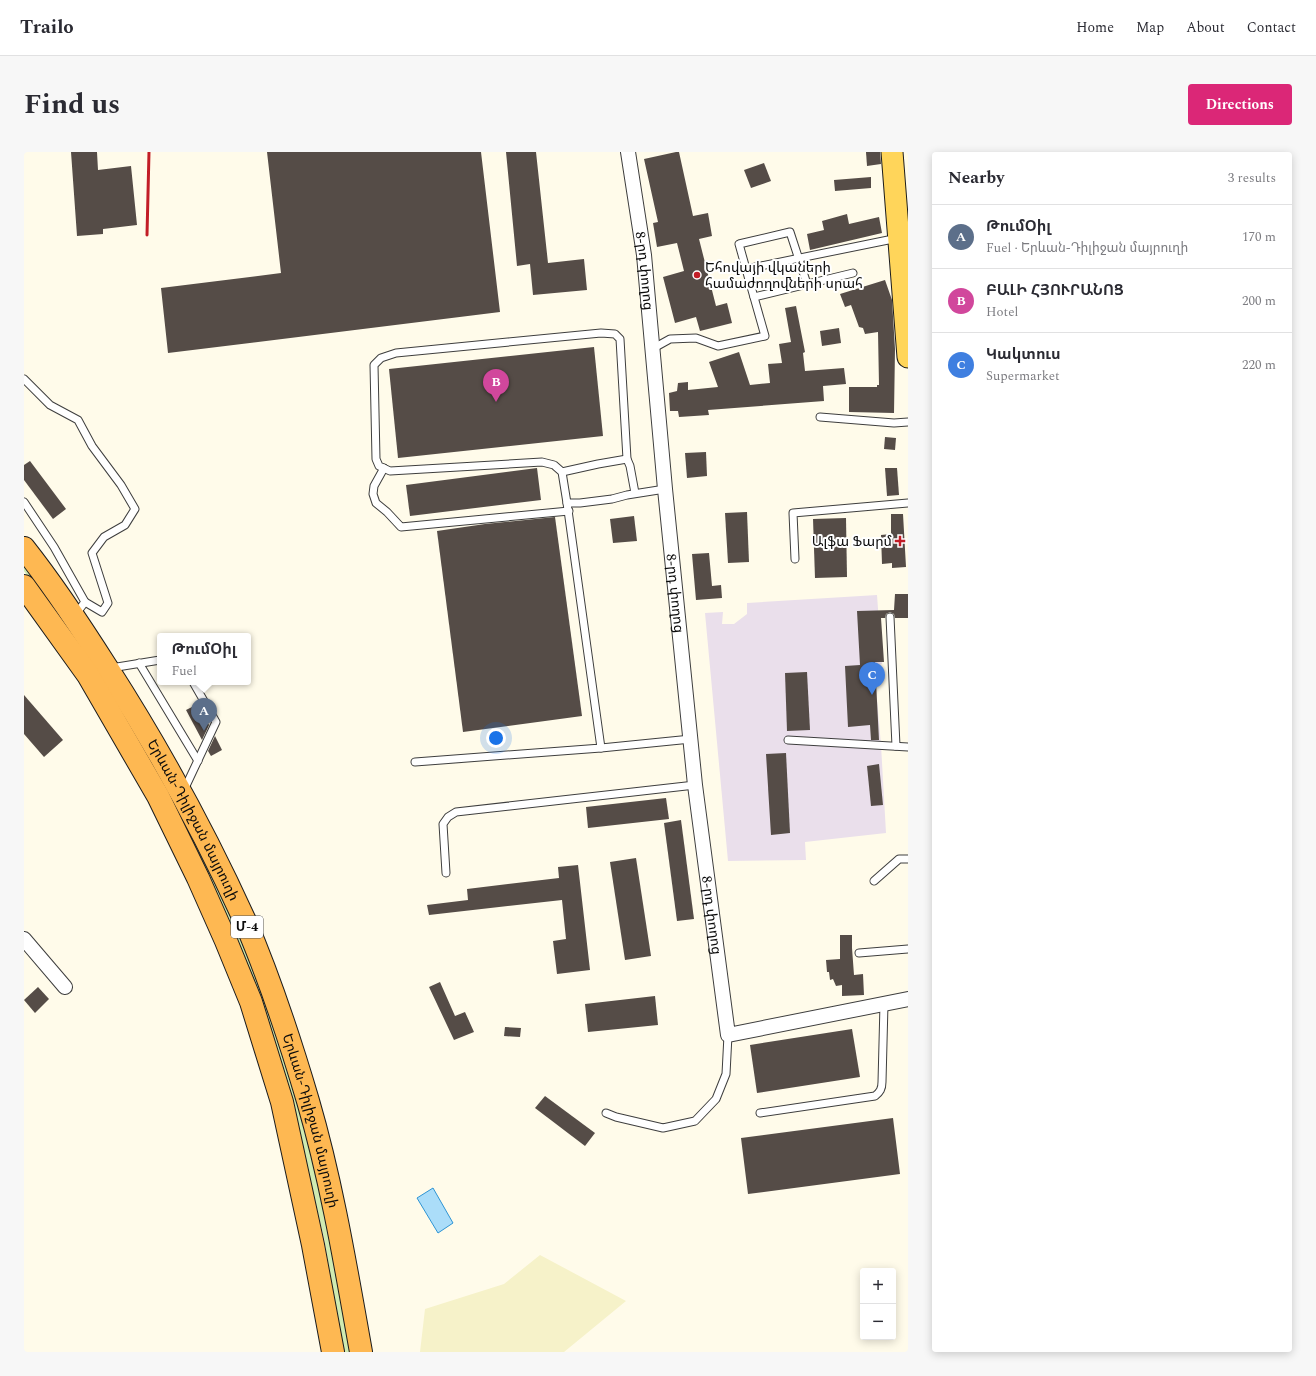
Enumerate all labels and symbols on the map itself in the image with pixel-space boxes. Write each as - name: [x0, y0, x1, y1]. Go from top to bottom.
- street label: 8-րդ փողոց: [630, 230, 659, 311]
- place label: Եհովայի վկաների համաժողովների սրահ: [705, 257, 863, 294]
- marker: Եհովայի վկաների համաժողովների սրահ: [692, 270, 702, 280]
- pin: B: [483, 369, 509, 402]
- place label: Ալֆա Ֆարմ: [812, 531, 892, 552]
- marker: Ալֆա Ֆարմ: [895, 536, 905, 546]
- street label: 8-րդ փողոց: [661, 553, 690, 634]
- pin: C: [859, 662, 885, 695]
- pin: A: [191, 698, 217, 731]
- your location: [486, 728, 506, 748]
- street label: Երևան-Դիլիջան մայրուղի: [142, 735, 245, 904]
- street label: 8-րդ փողոց: [697, 874, 728, 956]
- road number: Մ-4: [231, 916, 263, 938]
- street label: Երևան-Դիլիջան մայրուղի: [277, 1031, 344, 1210]

